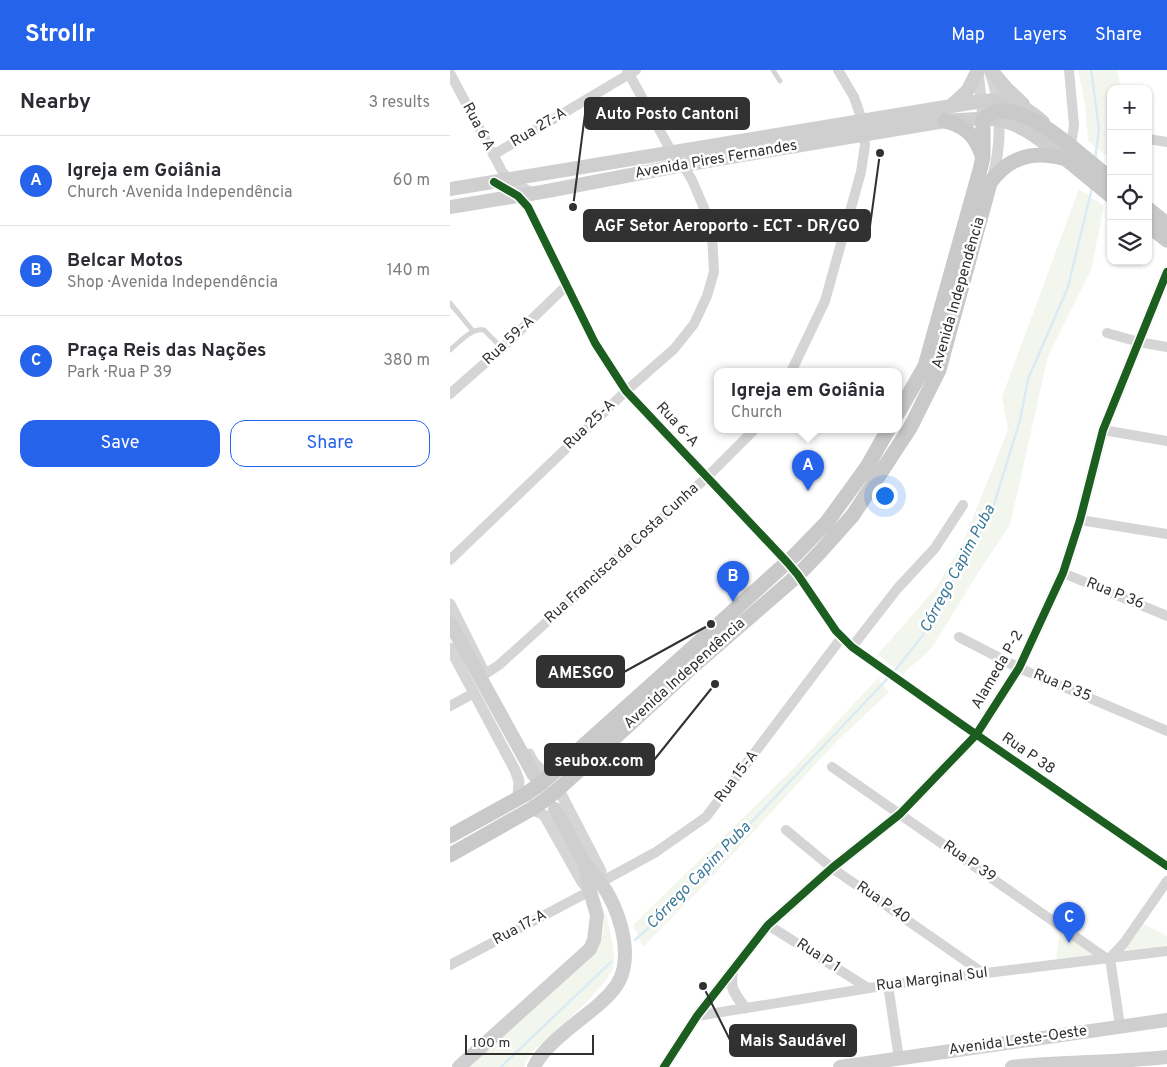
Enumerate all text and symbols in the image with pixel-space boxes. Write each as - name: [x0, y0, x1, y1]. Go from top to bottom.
- text: Strollr: [25, 20, 95, 50]
- text: Map: [951, 24, 985, 47]
- text: Layers: [1013, 24, 1067, 47]
- text: Share: [1095, 24, 1142, 47]
- map controls: [1107, 85, 1152, 265]
- button: +: [1107, 85, 1152, 130]
- text: Nearby: [20, 89, 91, 116]
- text: 3 results: [368, 93, 430, 113]
- callout: Auto Posto Cantoni: [585, 98, 749, 129]
- street label: Rua 6 A: [457, 100, 499, 154]
- street label: Rua 27-A: [508, 104, 570, 152]
- text: Auto Posto Cantoni: [595, 105, 739, 125]
- button: −: [1107, 130, 1152, 175]
- street label: Avenida Pires Fernandes: [633, 136, 799, 184]
- text: Igreja em Goiânia: [67, 159, 221, 183]
- text: A: [30, 171, 42, 191]
- text: 60 m: [393, 171, 430, 191]
- button: locate: [1107, 175, 1152, 220]
- text: Church · Avenida Independência: [67, 183, 293, 203]
- callout: AGF Setor Aeroporto - ECT - DR/GO: [584, 210, 870, 241]
- street label: Avenida Independência: [928, 215, 990, 371]
- text: AGF Setor Aeroporto - ECT - DR/GO: [594, 217, 860, 237]
- button: layers: [1107, 220, 1152, 265]
- text: Belcar Motos: [67, 249, 183, 273]
- text: B: [30, 261, 42, 281]
- text: 140 m: [387, 261, 430, 281]
- text: Shop · Avenida Independência: [67, 273, 278, 293]
- street label: Rua 59-A: [479, 312, 539, 370]
- text: Praça Reis das Nações: [67, 339, 266, 363]
- text: C: [31, 351, 41, 371]
- text: 380 m: [383, 351, 430, 371]
- text: Park · Rua P 39: [67, 363, 172, 383]
- popup: [714, 368, 902, 433]
- text: Igreja em Goiânia: [731, 379, 885, 403]
- street label: Rua 25-A: [560, 396, 620, 454]
- street label: Rua 6-A: [651, 399, 703, 451]
- text: Church: [731, 403, 782, 423]
- button: Save: [20, 420, 220, 467]
- button: Share: [230, 420, 430, 467]
- pin: A: [792, 450, 824, 491]
- street label: Rua Francisca da Costa Cunha: [541, 480, 703, 628]
- your location: [872, 483, 898, 509]
- water label: Córrego Capim Puba: [916, 501, 1000, 636]
- pin: B: [717, 561, 749, 602]
- street label: Rua P 36: [1083, 574, 1147, 614]
- street label: Avenida Independência: [620, 614, 750, 734]
- street label: Alameda P-2: [968, 627, 1028, 713]
- callout: AMESGO: [537, 656, 624, 687]
- text: AMESGO: [548, 664, 614, 684]
- street label: Rua P 35: [1030, 665, 1094, 707]
- street label: Rua P 38: [998, 729, 1058, 779]
- callout: seubox.com: [545, 744, 654, 775]
- street label: Rua 15-A: [711, 747, 763, 807]
- text: seubox.com: [555, 752, 643, 772]
- water label: Córrego Capim Puba: [643, 817, 756, 934]
- street label: Rua P 39: [939, 837, 999, 887]
- street label: Rua P 40: [852, 878, 914, 928]
- pin: C: [1053, 902, 1085, 943]
- street label: Rua 17-A: [490, 906, 550, 950]
- street label: Rua P 1: [793, 935, 843, 977]
- street label: Rua Marginal Sul: [875, 964, 989, 996]
- street label: Avenida Leste-Oeste: [948, 1022, 1088, 1060]
- callout: Mais Saudável: [730, 1025, 856, 1056]
- scale bar: [465, 1032, 594, 1055]
- text: Mais Saudável: [740, 1032, 846, 1052]
- text: 100 m: [472, 1035, 510, 1052]

